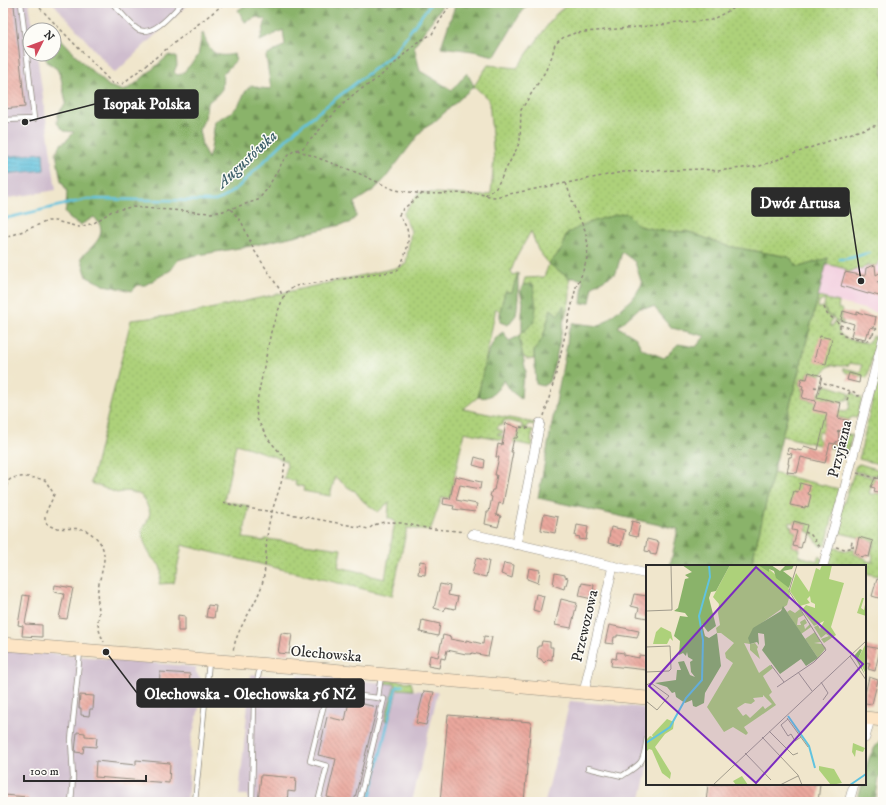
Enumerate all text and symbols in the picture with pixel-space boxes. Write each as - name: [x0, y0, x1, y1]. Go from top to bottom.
- north arrow: [22, 22, 62, 62]
- text: N: [40, 28, 57, 44]
- callout: Isopak Polska: [95, 90, 198, 118]
- text: Isopak Polska: [103, 94, 192, 114]
- water label: Augustówka: [211, 126, 281, 193]
- callout: Dwór Artusa: [752, 188, 849, 216]
- text: Dwór Artusa: [760, 193, 841, 213]
- street label: Przyjazna: [824, 418, 856, 480]
- inset map: [646, 565, 866, 785]
- street label: Przewozowa: [567, 587, 603, 664]
- street label: Olechowska: [290, 641, 363, 667]
- callout: Olechowska - Olechowska 56 NŻ: [137, 679, 364, 707]
- text: Olechowska - Olechowska 56 NŻ: [144, 684, 357, 704]
- scale bar: [24, 757, 146, 783]
- text: 100 m: [30, 764, 59, 779]

